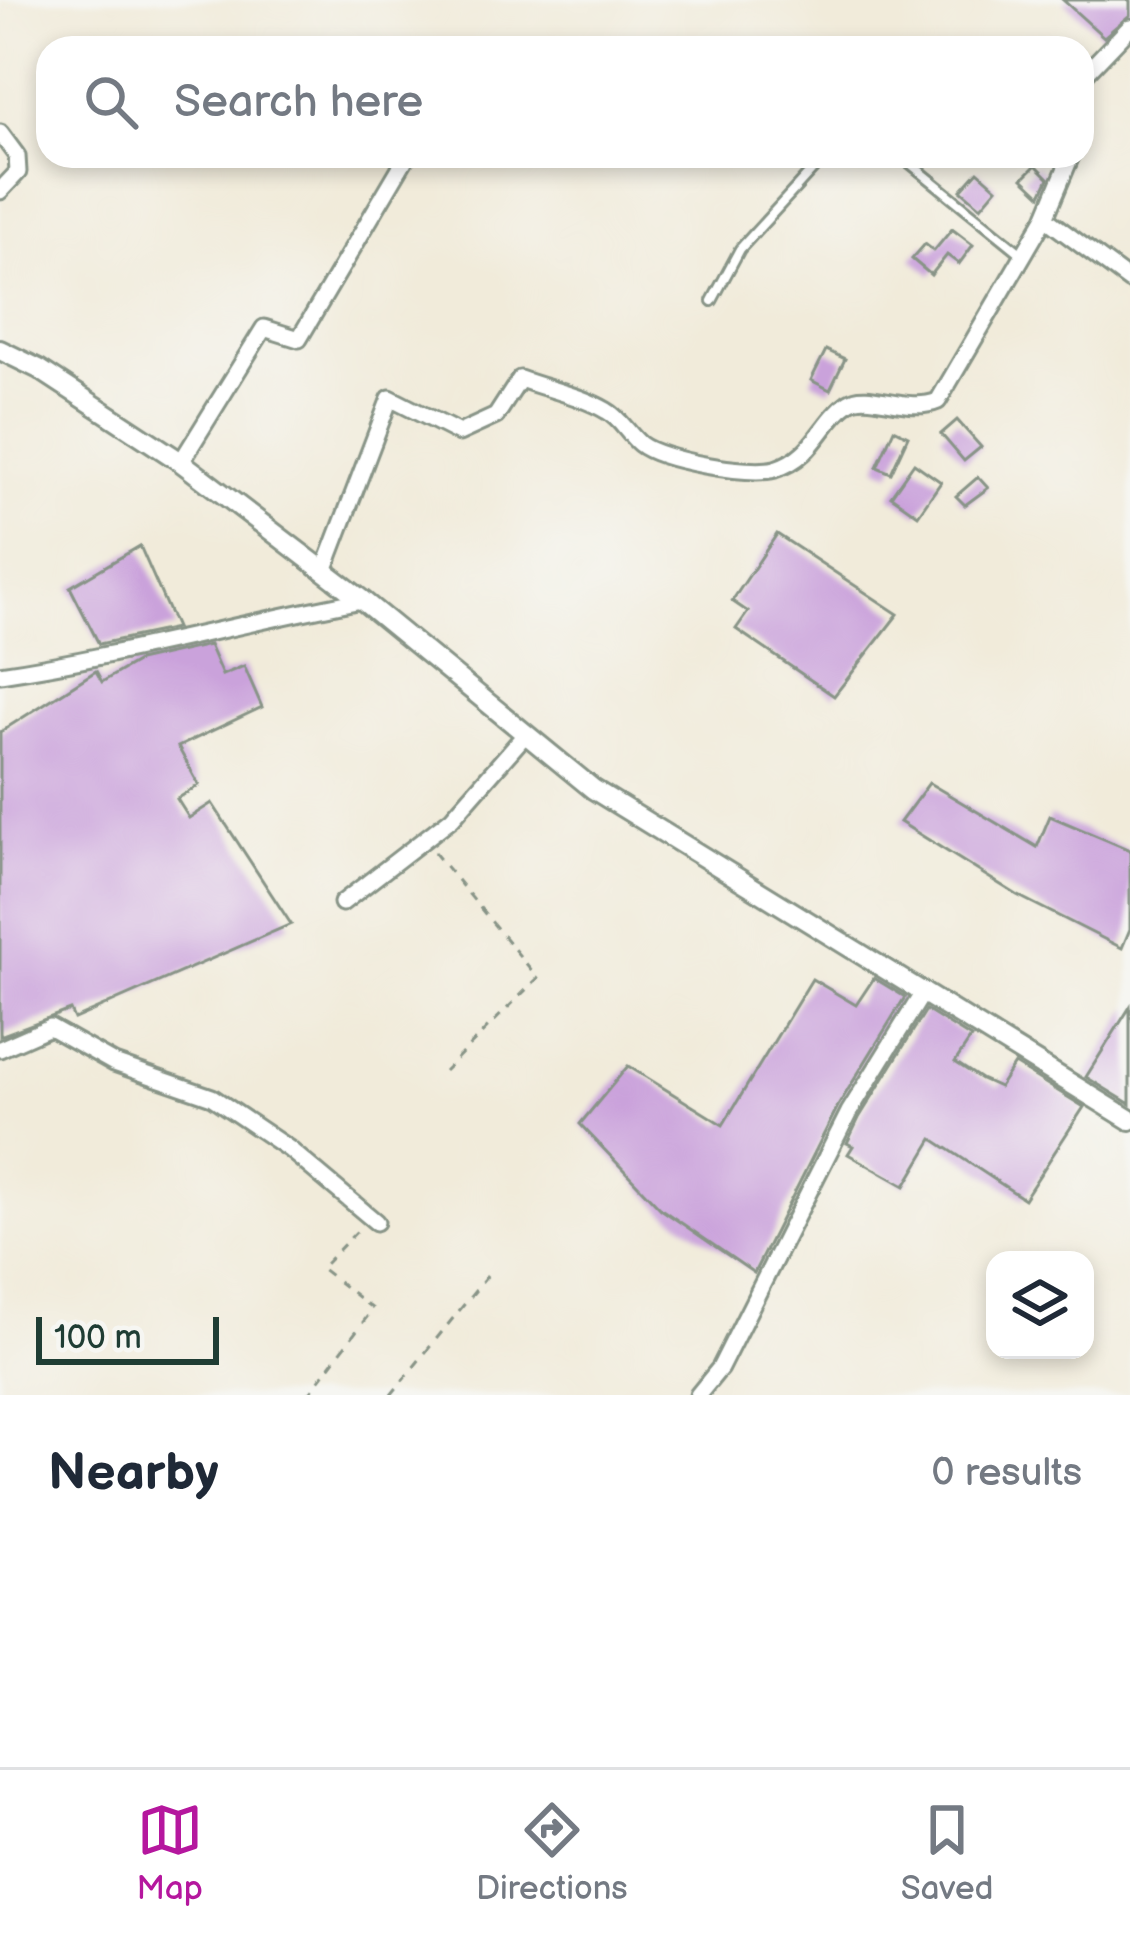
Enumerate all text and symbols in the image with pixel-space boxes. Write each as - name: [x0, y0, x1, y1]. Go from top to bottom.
- search box: [36, 36, 1094, 168]
- icon: search: [78, 69, 144, 135]
- text: Search here: [174, 75, 423, 130]
- map controls: [986, 1251, 1094, 1359]
- button: layers: [986, 1251, 1094, 1359]
- scale bar: [36, 1311, 219, 1364]
- text: 100 m: [54, 1318, 142, 1358]
- text: Nearby: [48, 1443, 219, 1504]
- text: 0 results: [931, 1450, 1082, 1497]
- tab: Map: [137, 1797, 203, 1909]
- tab: Directions: [476, 1797, 628, 1909]
- tab: Saved: [901, 1797, 993, 1909]

